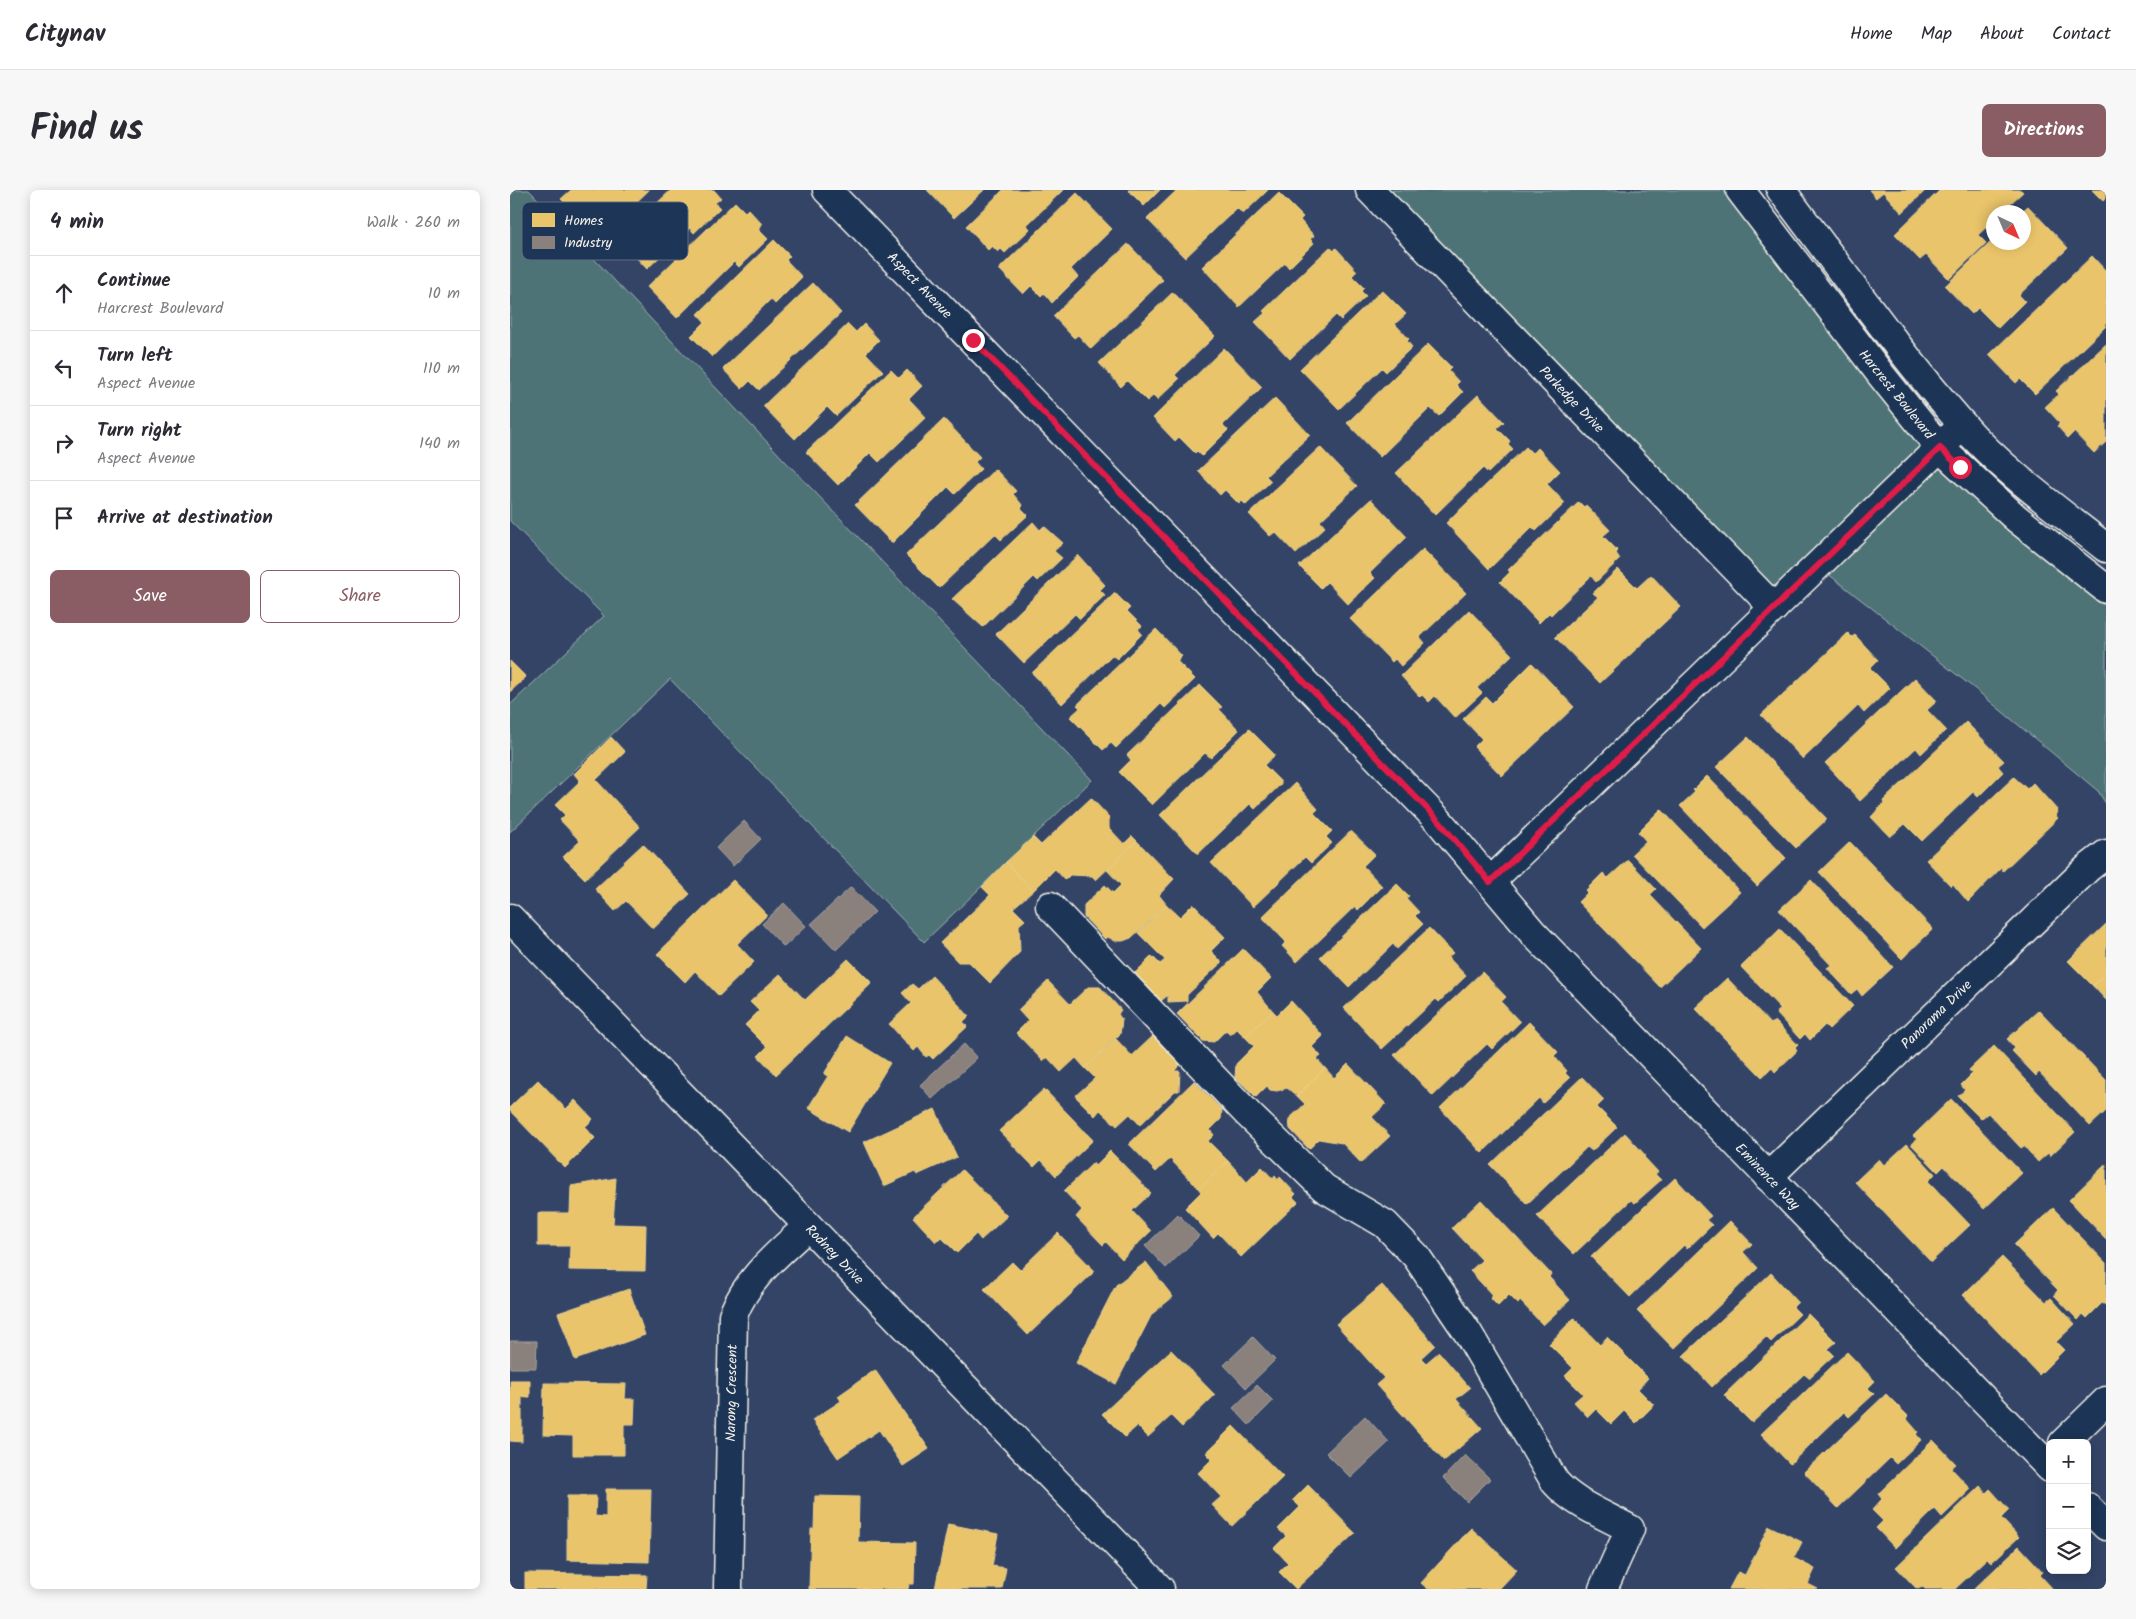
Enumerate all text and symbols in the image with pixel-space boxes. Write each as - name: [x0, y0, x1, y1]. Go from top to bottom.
- text: Citynav: [25, 15, 105, 54]
- text: Home: [1850, 20, 1893, 49]
- text: Map: [1921, 20, 1952, 49]
- text: About: [1980, 20, 2024, 49]
- text: Contact: [2052, 20, 2111, 49]
- text: Find us: [30, 102, 143, 158]
- button: Directions: [1982, 104, 2106, 157]
- legend: [522, 202, 688, 260]
- north arrow: [1986, 205, 2031, 250]
- text: 4 min: [50, 206, 104, 239]
- text: Walk · 260 m: [367, 210, 460, 235]
- text: Homes: [564, 210, 603, 232]
- text: Industry: [564, 232, 613, 254]
- street label: Aspect Avenue: [882, 247, 958, 325]
- text: Continue: [97, 266, 170, 296]
- icon: ahead: [50, 279, 78, 307]
- text: 10 m: [428, 281, 460, 306]
- text: Harcrest Boulevard: [97, 296, 223, 321]
- route end: [962, 329, 985, 352]
- text: Turn left: [97, 341, 172, 371]
- street label: Harcrest Boulevard: [1853, 345, 1940, 445]
- icon: left: [50, 354, 78, 382]
- text: 110 m: [423, 356, 460, 381]
- street label: Parkedge Drive: [1533, 361, 1610, 439]
- text: Aspect Avenue: [97, 371, 195, 396]
- text: Turn right: [97, 416, 182, 446]
- icon: right: [50, 429, 78, 457]
- text: 140 m: [419, 431, 460, 456]
- text: Aspect Avenue: [97, 446, 195, 471]
- route start: [1949, 456, 1972, 479]
- text: Arrive at destination: [97, 503, 273, 533]
- icon: arrive: [50, 504, 78, 532]
- button: Save: [50, 570, 250, 623]
- button: Share: [260, 570, 460, 623]
- street label: Panorama Drive: [1896, 974, 1978, 1054]
- street label: Eminence Way: [1729, 1138, 1805, 1216]
- street label: Rodney Drive: [800, 1219, 869, 1290]
- street label: Narong Crescent: [720, 1344, 744, 1442]
- map controls: [2046, 1439, 2091, 1574]
- button: +: [2046, 1439, 2091, 1484]
- button: −: [2046, 1484, 2091, 1529]
- button: layers: [2046, 1529, 2091, 1574]

